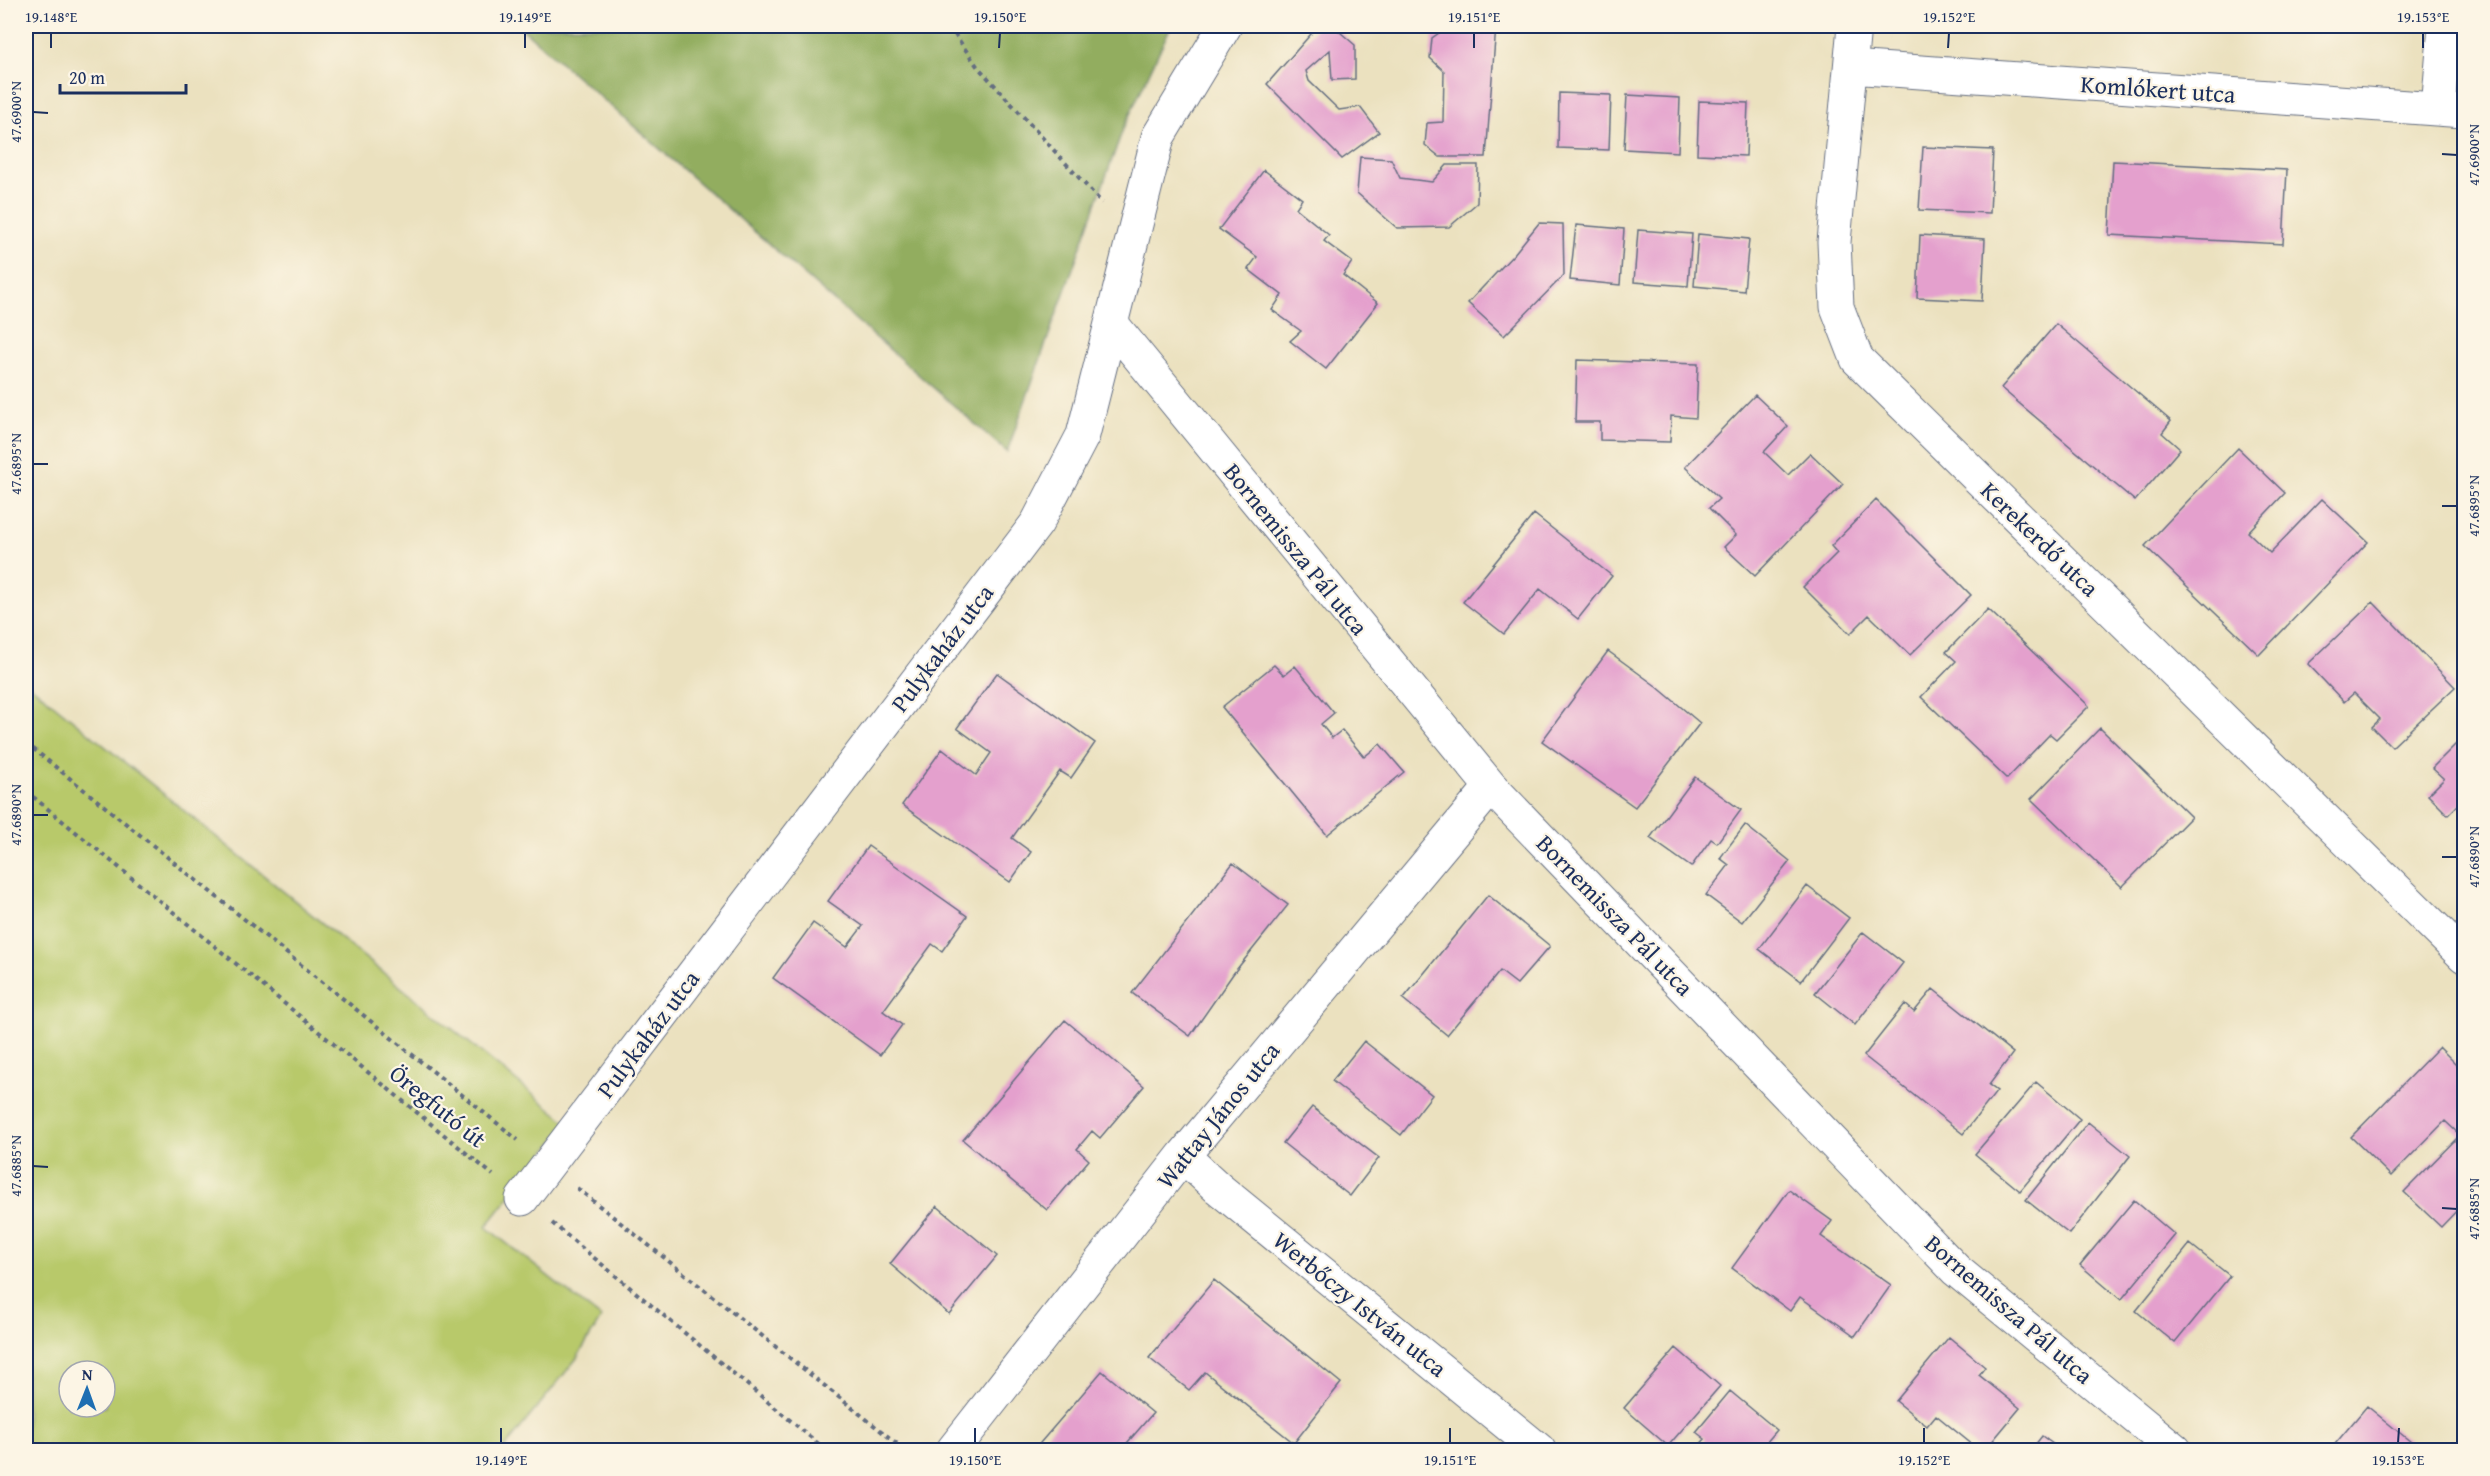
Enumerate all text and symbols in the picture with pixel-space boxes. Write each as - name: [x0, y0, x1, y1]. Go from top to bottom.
- text: 19.148°E: [25, 6, 78, 27]
- text: 19.149°E: [499, 6, 552, 27]
- text: 19.150°E: [974, 6, 1027, 27]
- text: 19.151°E: [1448, 6, 1501, 27]
- text: 19.152°E: [1923, 6, 1976, 27]
- text: 19.153°E: [2397, 6, 2450, 27]
- scale bar: [60, 57, 186, 95]
- text: 20 m: [69, 64, 105, 91]
- street label: Komlókert utca: [2079, 66, 2237, 112]
- text: 47.6900°N: [5, 81, 26, 143]
- text: 47.6900°N: [2463, 124, 2484, 186]
- text: 47.6895°N: [5, 433, 26, 495]
- street label: Bornemissza Pál utca: [1215, 455, 1377, 643]
- street label: Kerekerdő utca: [1973, 473, 2108, 605]
- text: 47.6895°N: [2463, 475, 2484, 537]
- street label: Pulykaház utca: [882, 576, 1002, 719]
- text: 47.6890°N: [5, 784, 26, 846]
- street label: Bornemissza Pál utca: [1529, 826, 1702, 1004]
- text: 47.6890°N: [2463, 826, 2484, 888]
- street label: Pulykaház utca: [588, 962, 708, 1105]
- street label: Wattay János utca: [1148, 1034, 1288, 1196]
- street label: Öregfutó út: [382, 1056, 494, 1156]
- text: 47.6885°N: [5, 1135, 26, 1197]
- text: 47.6885°N: [2463, 1178, 2484, 1240]
- street label: Werbőczy István utca: [1266, 1223, 1455, 1386]
- street label: Bornemissza Pál utca: [1917, 1226, 2101, 1392]
- north arrow: [57, 1359, 117, 1419]
- text: N: [82, 1362, 93, 1386]
- text: 19.149°E: [475, 1449, 528, 1470]
- text: 19.150°E: [949, 1449, 1002, 1470]
- text: 19.151°E: [1424, 1449, 1477, 1470]
- text: 19.152°E: [1898, 1449, 1951, 1470]
- text: 19.153°E: [2372, 1449, 2425, 1470]

